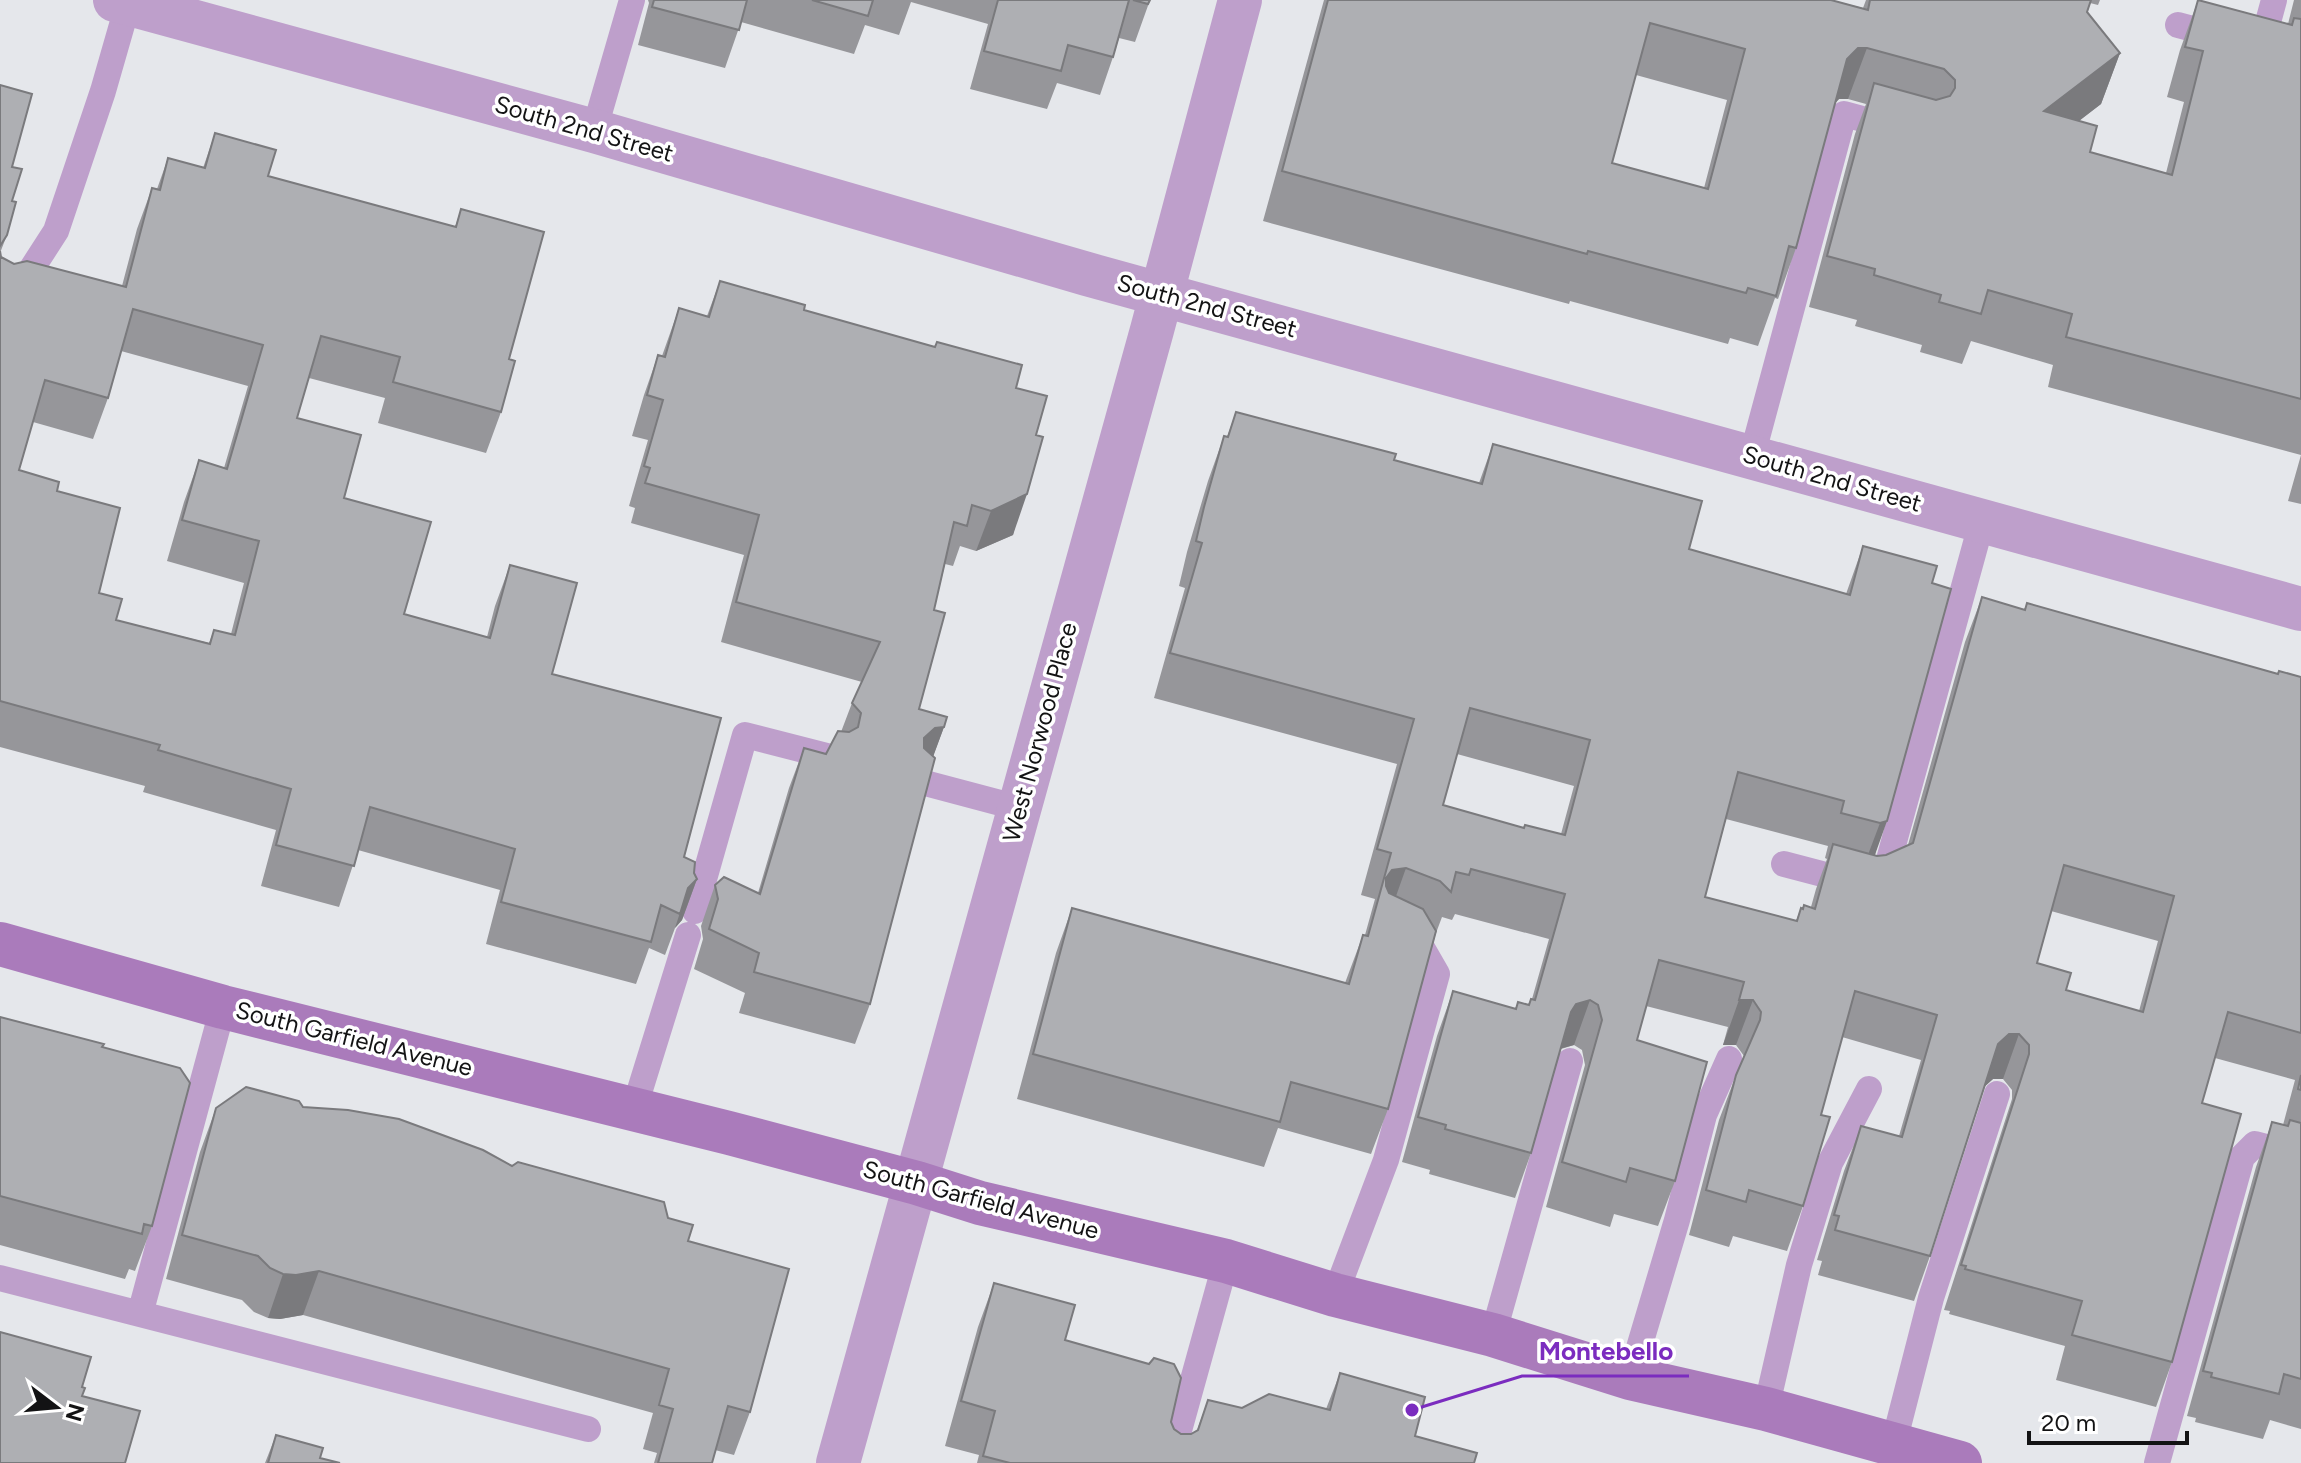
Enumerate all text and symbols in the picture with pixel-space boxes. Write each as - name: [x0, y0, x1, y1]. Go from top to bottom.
- street label: South 2nd Street: [491, 89, 677, 168]
- street label: South 2nd Street: [1114, 268, 1300, 343]
- street label: South 2nd Street: [1739, 439, 1925, 518]
- street label: West Norwood Place: [996, 619, 1083, 845]
- street label: South Garfield Avenue: [233, 995, 476, 1082]
- street label: South Garfield Avenue: [860, 1154, 1102, 1245]
- callout: Montebello: [1522, 1326, 1689, 1376]
- text: Montebello: [1539, 1335, 1673, 1367]
- north arrow: [16, 1367, 96, 1447]
- scale bar: [2029, 1395, 2187, 1445]
- text: N: [59, 1400, 90, 1424]
- text: 20 m: [2041, 1408, 2096, 1437]

